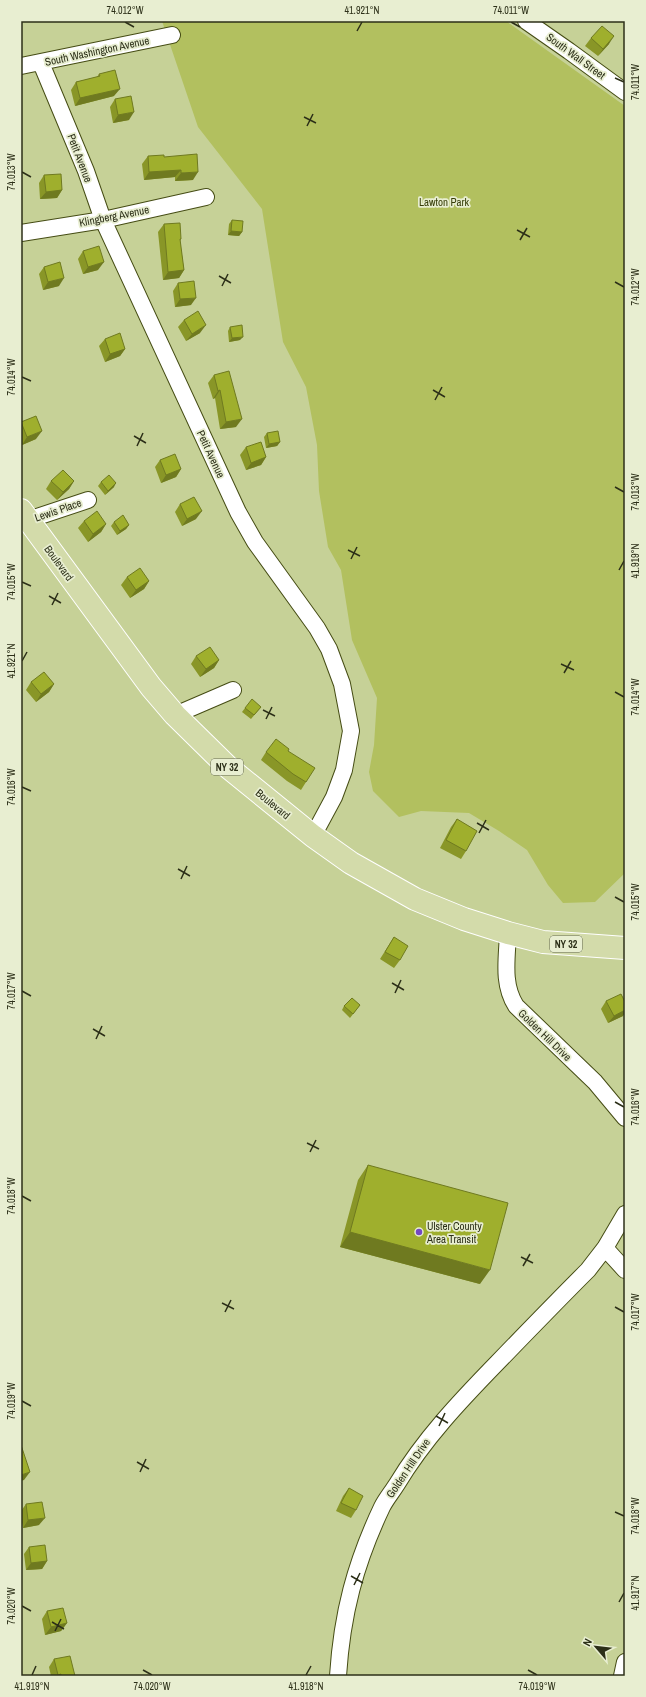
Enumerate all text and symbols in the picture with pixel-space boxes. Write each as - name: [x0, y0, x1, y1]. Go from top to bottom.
- text: 74.012°W: [107, 4, 144, 17]
- text: 41.921°N: [345, 4, 380, 17]
- text: 74.011°W: [493, 4, 529, 17]
- street label: South Wall Street: [544, 30, 609, 82]
- street label: South Washington Avenue: [44, 33, 150, 69]
- text: 74.011°W: [629, 64, 642, 100]
- street label: Petit Avenue: [64, 132, 96, 184]
- text: 74.013°W: [5, 153, 18, 190]
- park label: Lawton Park: [419, 195, 470, 209]
- street label: Klingberg Avenue: [78, 202, 150, 230]
- text: 74.012°W: [629, 268, 642, 305]
- text: 74.014°W: [5, 358, 18, 395]
- street label: Petit Avenue: [194, 428, 228, 480]
- text: 74.013°W: [629, 473, 642, 510]
- street label: Lewis Place: [33, 495, 83, 525]
- street label: Boulevard: [41, 542, 77, 584]
- text: 41.919°N: [629, 543, 642, 579]
- text: 74.015°W: [5, 563, 18, 600]
- text: 41.921°N: [5, 643, 18, 679]
- text: 74.014°W: [629, 678, 642, 715]
- road number: NY 32: [211, 759, 243, 775]
- text: 74.016°W: [5, 768, 18, 805]
- street label: Boulevard: [253, 786, 293, 822]
- text: 74.015°W: [629, 883, 642, 920]
- road number: NY 32: [550, 936, 582, 952]
- text: 74.017°W: [5, 972, 18, 1009]
- street label: Golden Hill Drive: [515, 1006, 575, 1064]
- text: 74.016°W: [629, 1088, 642, 1125]
- text: 74.018°W: [5, 1177, 18, 1214]
- place label: Ulster County Area Transit: [426, 1219, 482, 1246]
- marker: Ulster County Area Transit: [414, 1227, 424, 1237]
- text: 74.017°W: [629, 1293, 642, 1330]
- text: 74.019°W: [5, 1382, 18, 1419]
- street label: Golden Hill Drive: [383, 1436, 433, 1500]
- text: 74.018°W: [629, 1497, 642, 1534]
- text: 41.917°N: [629, 1575, 642, 1611]
- text: 74.020°W: [5, 1587, 18, 1624]
- north arrow: [576, 1627, 616, 1667]
- text: N: [579, 1636, 595, 1648]
- text: 41.919°N: [15, 1680, 50, 1693]
- text: 74.020°W: [134, 1680, 171, 1693]
- text: 41.918°N: [289, 1680, 324, 1693]
- text: 74.019°W: [519, 1680, 556, 1693]

